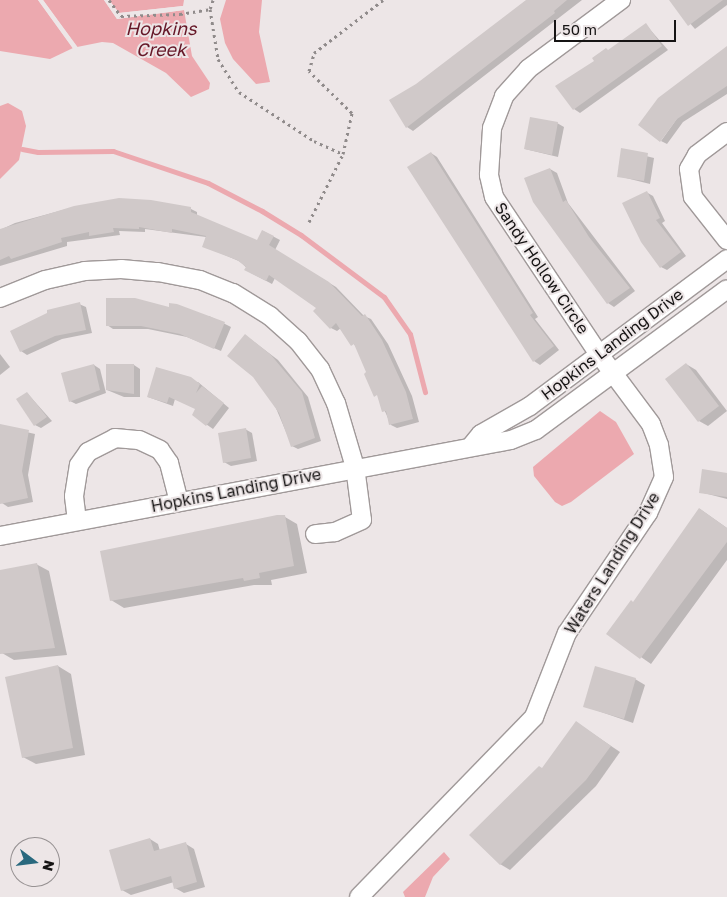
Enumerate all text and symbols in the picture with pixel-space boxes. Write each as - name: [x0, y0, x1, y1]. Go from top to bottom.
- scale bar: [557, 10, 680, 42]
- water label: Hopkins Creek: [125, 18, 197, 60]
- text: 50 m: [562, 20, 597, 38]
- street label: Sandy Hollow Circle: [491, 199, 593, 337]
- street label: Hopkins Landing Drive: [537, 284, 687, 404]
- street label: Hopkins Landing Drive: [149, 464, 323, 516]
- street label: Waters Landing Drive: [561, 489, 663, 637]
- north arrow: [10, 837, 60, 887]
- text: N: [39, 858, 59, 873]

